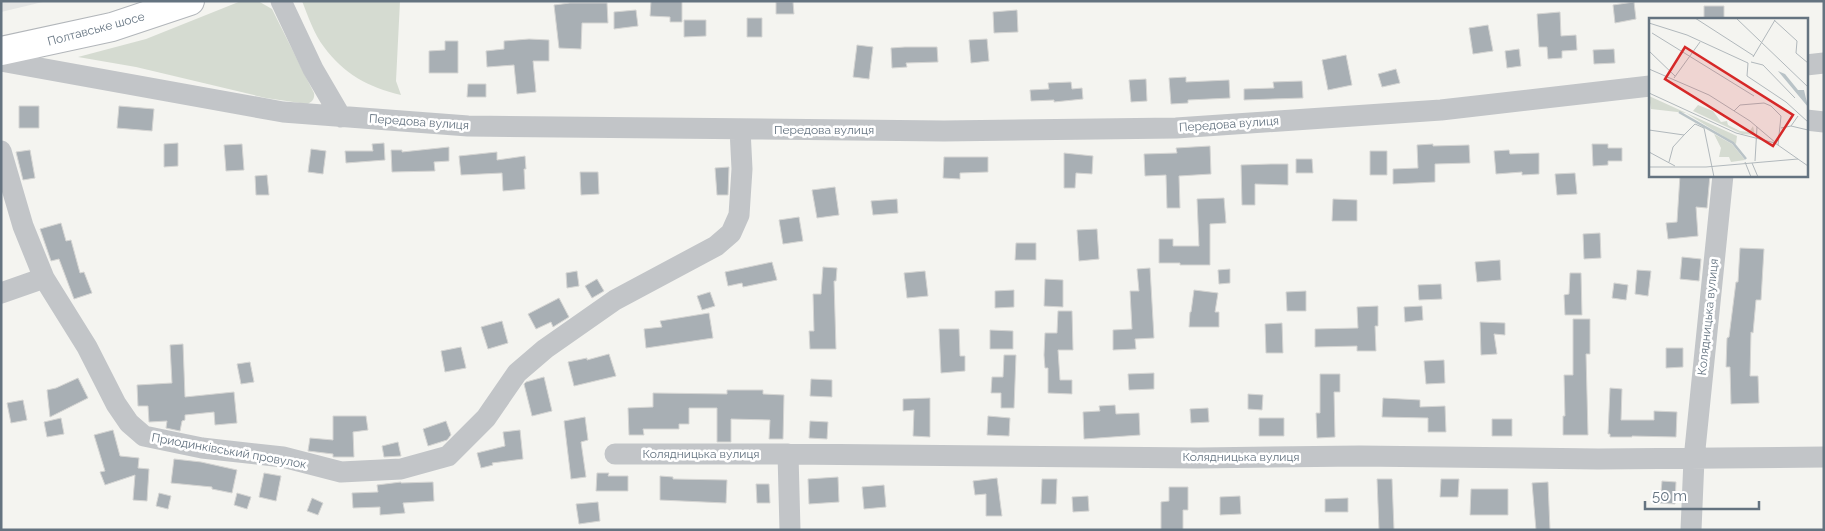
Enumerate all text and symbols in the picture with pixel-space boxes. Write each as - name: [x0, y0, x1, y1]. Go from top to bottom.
- street label: Полтавське шосе: [46, 9, 146, 49]
- inset map: [1649, 18, 1808, 176]
- street label: Передова вулиця: [369, 112, 469, 132]
- street label: Передова вулиця: [1179, 114, 1279, 134]
- street label: Передова вулиця: [774, 123, 874, 137]
- street label: Колядницька вулиця: [1695, 258, 1721, 376]
- street label: Приодинківський провулок: [150, 430, 308, 472]
- street label: Колядницька вулиця: [642, 447, 760, 461]
- street label: Колядницька вулиця: [1182, 450, 1300, 464]
- scale bar: [1645, 478, 1759, 510]
- text: 50 m: [1652, 487, 1687, 505]

